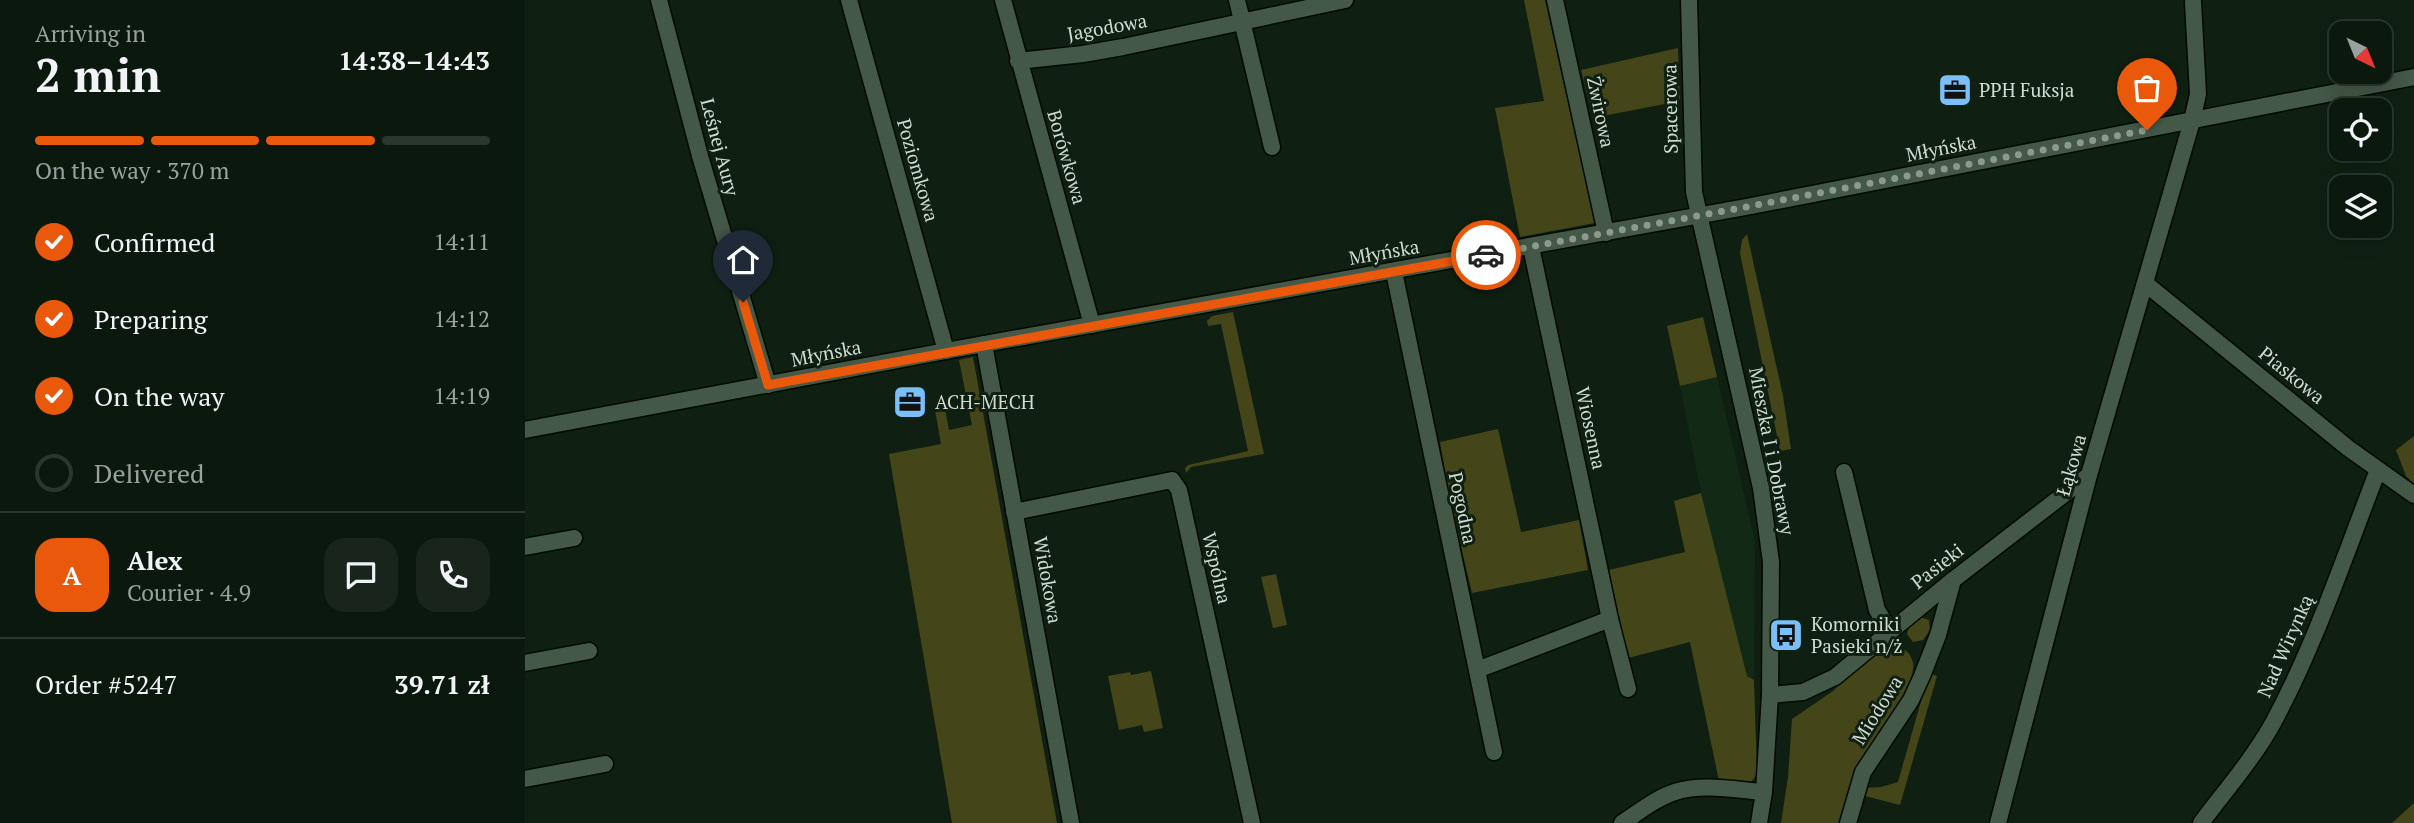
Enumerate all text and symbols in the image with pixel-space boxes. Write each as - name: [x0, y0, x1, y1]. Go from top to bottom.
- street label: Jagodowa: [1065, 7, 1149, 46]
- text: Arriving in: [35, 18, 146, 49]
- north arrow: [2329, 21, 2392, 84]
- map controls: [2329, 21, 2392, 238]
- text: 14:38–14:43: [338, 43, 490, 77]
- text: 2 min: [35, 44, 161, 105]
- pin: [2117, 58, 2177, 130]
- street label: Spacerowa: [1656, 64, 1683, 154]
- icon: bag: [2128, 69, 2166, 107]
- office icon: PPH Fuksja: [1936, 71, 1974, 109]
- street label: Żwirowa: [1582, 74, 1621, 150]
- place label: PPH Fuksja: [1979, 77, 2075, 102]
- street label: Leśnej Aury: [695, 95, 746, 199]
- button: locate: [2329, 98, 2392, 161]
- street label: Borówkowa: [1042, 107, 1093, 207]
- street label: Poziomkowa: [892, 115, 945, 225]
- street label: Młyńska: [1904, 128, 1979, 167]
- text: On the way · 370 m: [35, 155, 229, 186]
- button: layers: [2329, 175, 2392, 238]
- courier: [1451, 220, 1521, 290]
- icon: check: [35, 223, 73, 261]
- text: Confirmed: [94, 225, 215, 259]
- text: 14:11: [433, 226, 490, 257]
- pin: [713, 230, 773, 302]
- street label: Młyńska: [1347, 233, 1422, 270]
- icon: car: [1467, 236, 1505, 274]
- icon: home: [724, 241, 762, 279]
- icon: check: [35, 300, 73, 338]
- text: Preparing: [94, 302, 207, 336]
- text: 14:12: [433, 303, 490, 334]
- street label: Młyńska: [789, 333, 864, 372]
- street label: Piaskowa: [2254, 340, 2331, 409]
- street label: Mieszka I i Dobrawy: [1744, 365, 1801, 537]
- icon: check: [35, 377, 73, 415]
- text: On the way: [94, 379, 225, 413]
- text: 14:19: [433, 380, 490, 411]
- office icon: ACH-MECH: [891, 383, 929, 421]
- street label: Wiosenna: [1571, 384, 1613, 472]
- place label: ACH-MECH: [935, 389, 1035, 414]
- street label: Łąkowa: [2050, 431, 2091, 499]
- text: Delivered: [94, 456, 204, 490]
- street label: Pogodna: [1444, 469, 1483, 547]
- street label: Wspólna: [1197, 530, 1238, 606]
- street label: Widokowa: [1029, 535, 1068, 626]
- street label: Pasieki: [1905, 537, 1968, 594]
- button: chat: [324, 538, 398, 612]
- button: phone: [416, 538, 490, 612]
- text: Alex: [127, 543, 183, 577]
- text: A: [63, 558, 81, 592]
- text: Courier · 4.9: [127, 577, 251, 608]
- street label: Nad Wirynką: [2251, 590, 2319, 701]
- place label: Komorniki Pasieki n/ż: [1811, 611, 1903, 658]
- bus stop icon: Komorniki Pasieki n/ż: [1767, 616, 1805, 654]
- text: Order #5247: [35, 667, 177, 701]
- text: 39.71 zł: [394, 667, 490, 701]
- street label: Miodowa: [1846, 670, 1908, 749]

